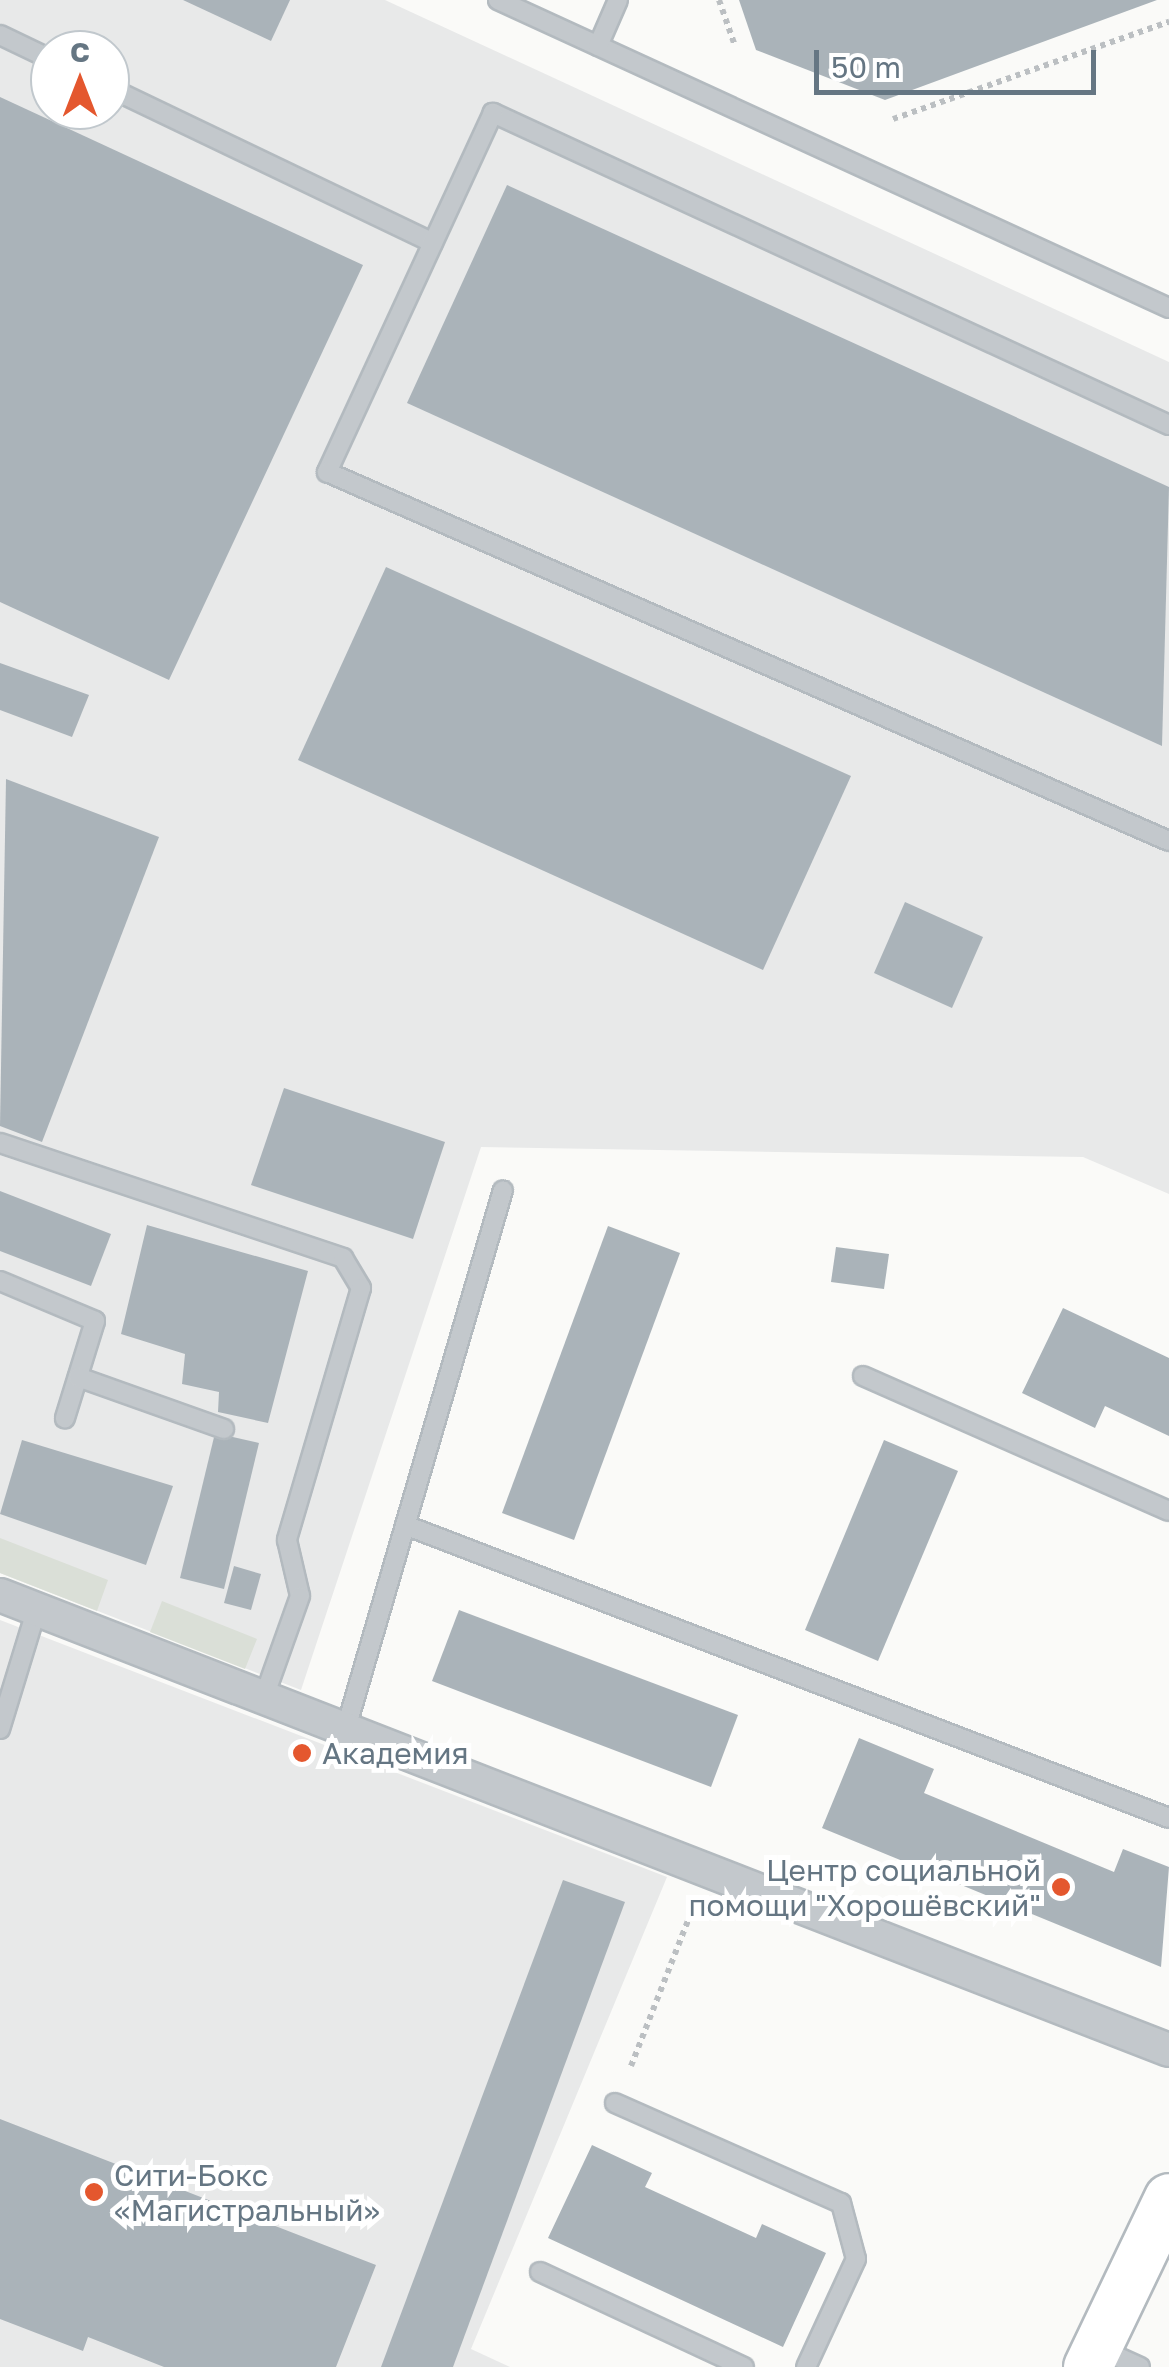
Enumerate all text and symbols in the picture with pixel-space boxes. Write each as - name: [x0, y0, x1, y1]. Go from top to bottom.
- north arrow: [30, 30, 130, 130]
- scale bar: [819, 30, 1102, 92]
- text: С: [70, 35, 90, 68]
- text: 50 m: [831, 49, 901, 85]
- place label: Академия: [322, 1735, 469, 1771]
- marker: Академия: [291, 1742, 313, 1764]
- place label: Центр социальной помощи "Хорошёвский": [689, 1852, 1041, 1922]
- marker: Центр социальной помощи "Хорошёвский": [1050, 1876, 1072, 1898]
- place label: Сити-Бокс «Магистральный»: [114, 2157, 380, 2228]
- marker: Сити-Бокс «Магистральный»: [83, 2181, 105, 2203]

